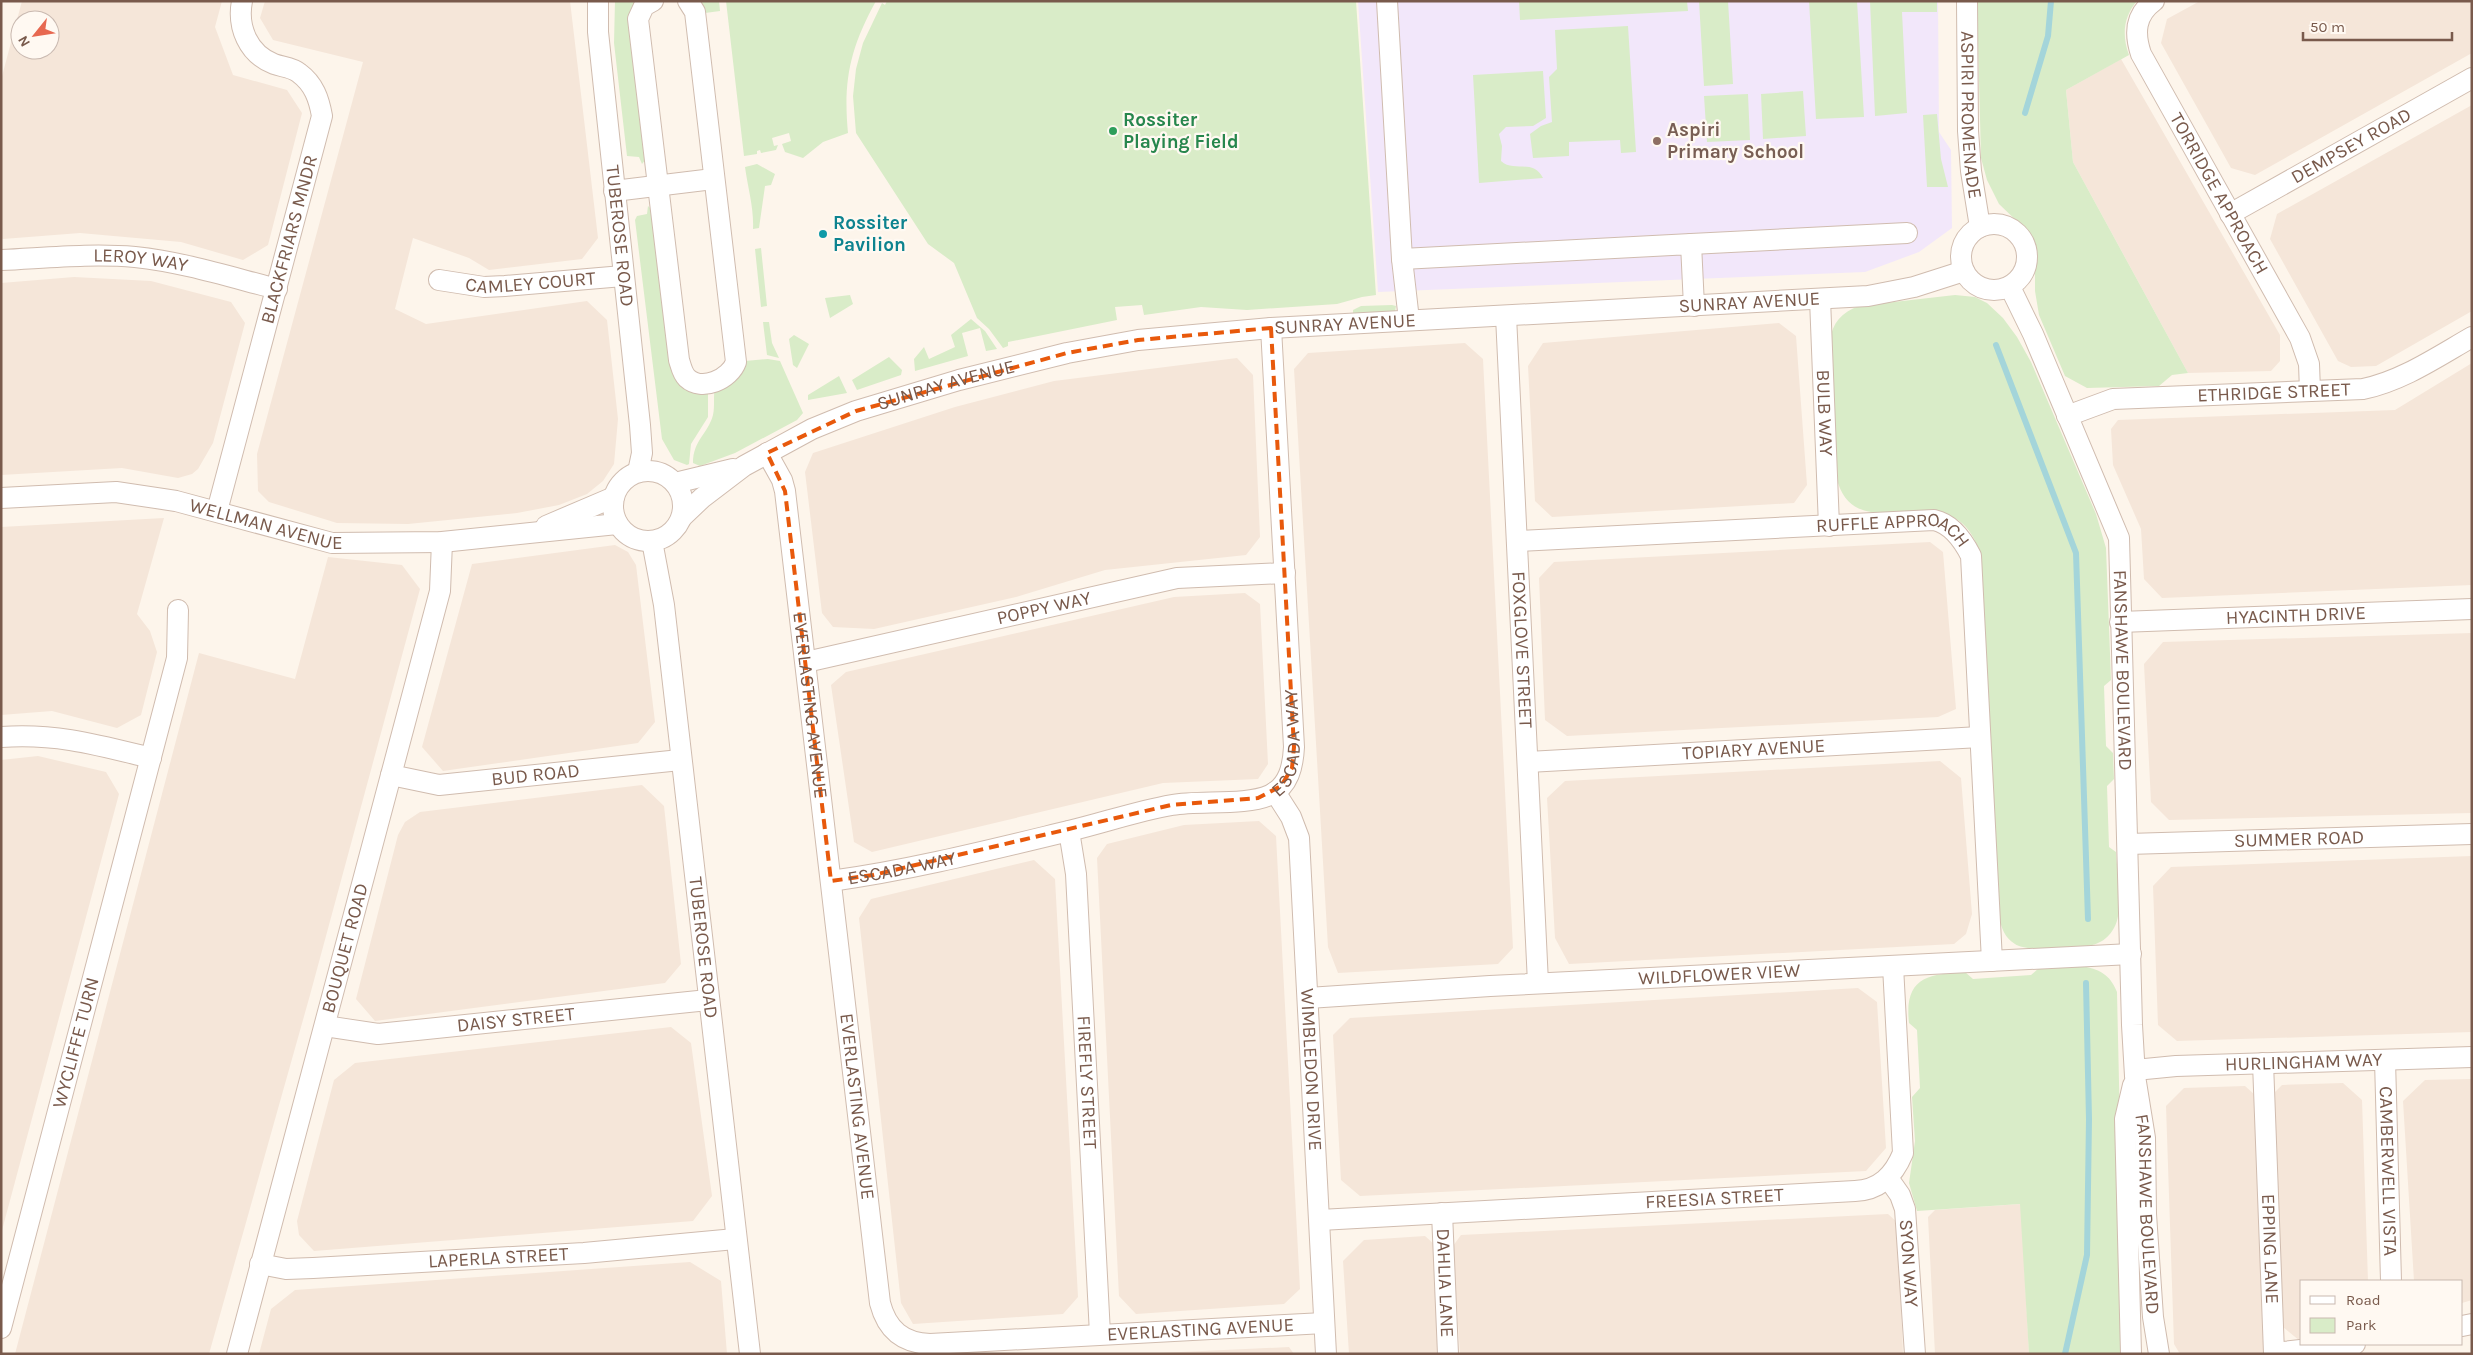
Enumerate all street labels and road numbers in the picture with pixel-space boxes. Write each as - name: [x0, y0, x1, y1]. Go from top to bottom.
- street label: ASPIRI PROMENADE: [1956, 31, 1986, 200]
- street label: DEMPSEY ROAD: [2287, 103, 2415, 188]
- street label: TORRIDGE APPROACH: [2165, 109, 2273, 278]
- street label: BLACKFRIARS MNDR: [256, 153, 322, 326]
- street label: TUBEROSE ROAD: [601, 164, 638, 308]
- street label: LEROY WAY: [93, 244, 191, 277]
- street label: CAMLEY COURT: [464, 267, 597, 298]
- street label: SUNRAY AVENUE: [1678, 288, 1821, 317]
- street label: SUNRAY AVENUE: [1274, 309, 1416, 339]
- street label: SUNRAY AVENUE: [875, 356, 1017, 415]
- street label: BULB WAY: [1812, 369, 1837, 457]
- street label: ETHRIDGE STREET: [2197, 378, 2351, 407]
- street label: WELLMAN AVENUE: [187, 494, 343, 554]
- street label: RUFFLE APPROACH: [1815, 509, 1974, 552]
- street label: FANSHAWE BOULEVARD: [2109, 570, 2136, 771]
- street label: FOXGLOVE STREET: [1507, 571, 1537, 729]
- street label: POPPY WAY: [995, 587, 1094, 629]
- street label: HYACINTH DRIVE: [2225, 602, 2366, 629]
- street label: EVERLASTING AVENUE: [788, 611, 832, 800]
- street label: ESCADA WAY: [1267, 688, 1305, 801]
- street label: TOPIARY AVENUE: [1682, 735, 1826, 764]
- street label: BUD ROAD: [490, 759, 581, 791]
- street label: SUMMER ROAD: [2233, 826, 2364, 852]
- street label: ESCADA WAY: [846, 847, 959, 889]
- street label: TUBEROSE ROAD: [684, 876, 722, 1020]
- street label: BOUQUET ROAD: [317, 881, 373, 1015]
- street label: WILDFLOWER VIEW: [1638, 960, 1801, 990]
- street label: WYCLIFFE TURN: [48, 975, 104, 1111]
- street label: WIMBLEDON DRIVE: [1296, 988, 1326, 1152]
- street label: DAISY STREET: [456, 1003, 576, 1037]
- street label: EVERLASTING AVENUE: [835, 1012, 879, 1201]
- street label: FIREFLY STREET: [1072, 1015, 1101, 1150]
- street label: HURLINGHAM WAY: [2225, 1049, 2383, 1076]
- street label: CAMBERWELL VISTA: [2375, 1086, 2401, 1256]
- street label: FANSHAWE BOULEVARD: [2130, 1112, 2164, 1315]
- street label: FREESIA STREET: [1645, 1184, 1785, 1213]
- street label: EPPING LANE: [2257, 1193, 2283, 1304]
- street label: SYON WAY: [1895, 1218, 1923, 1308]
- street label: DAHLIA LANE: [1432, 1228, 1458, 1338]
- street label: LAPERLA STREET: [427, 1243, 569, 1273]
- street label: EVERLASTING AVENUE: [1106, 1314, 1295, 1346]

